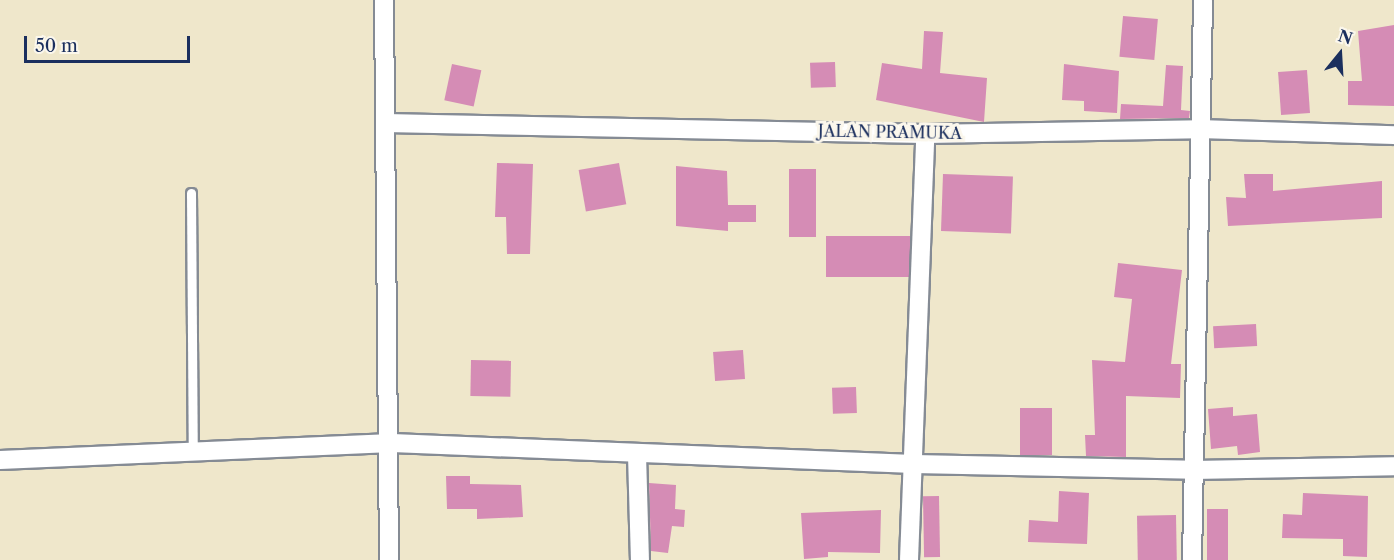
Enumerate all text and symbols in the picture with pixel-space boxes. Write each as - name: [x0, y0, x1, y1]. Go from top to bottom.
- scale bar: [27, 24, 194, 62]
- north arrow: [1310, 24, 1370, 84]
- text: N: [1336, 25, 1355, 49]
- text: 50 m: [35, 35, 78, 57]
- street label: JALAN PRAMUKA: [818, 121, 962, 143]

